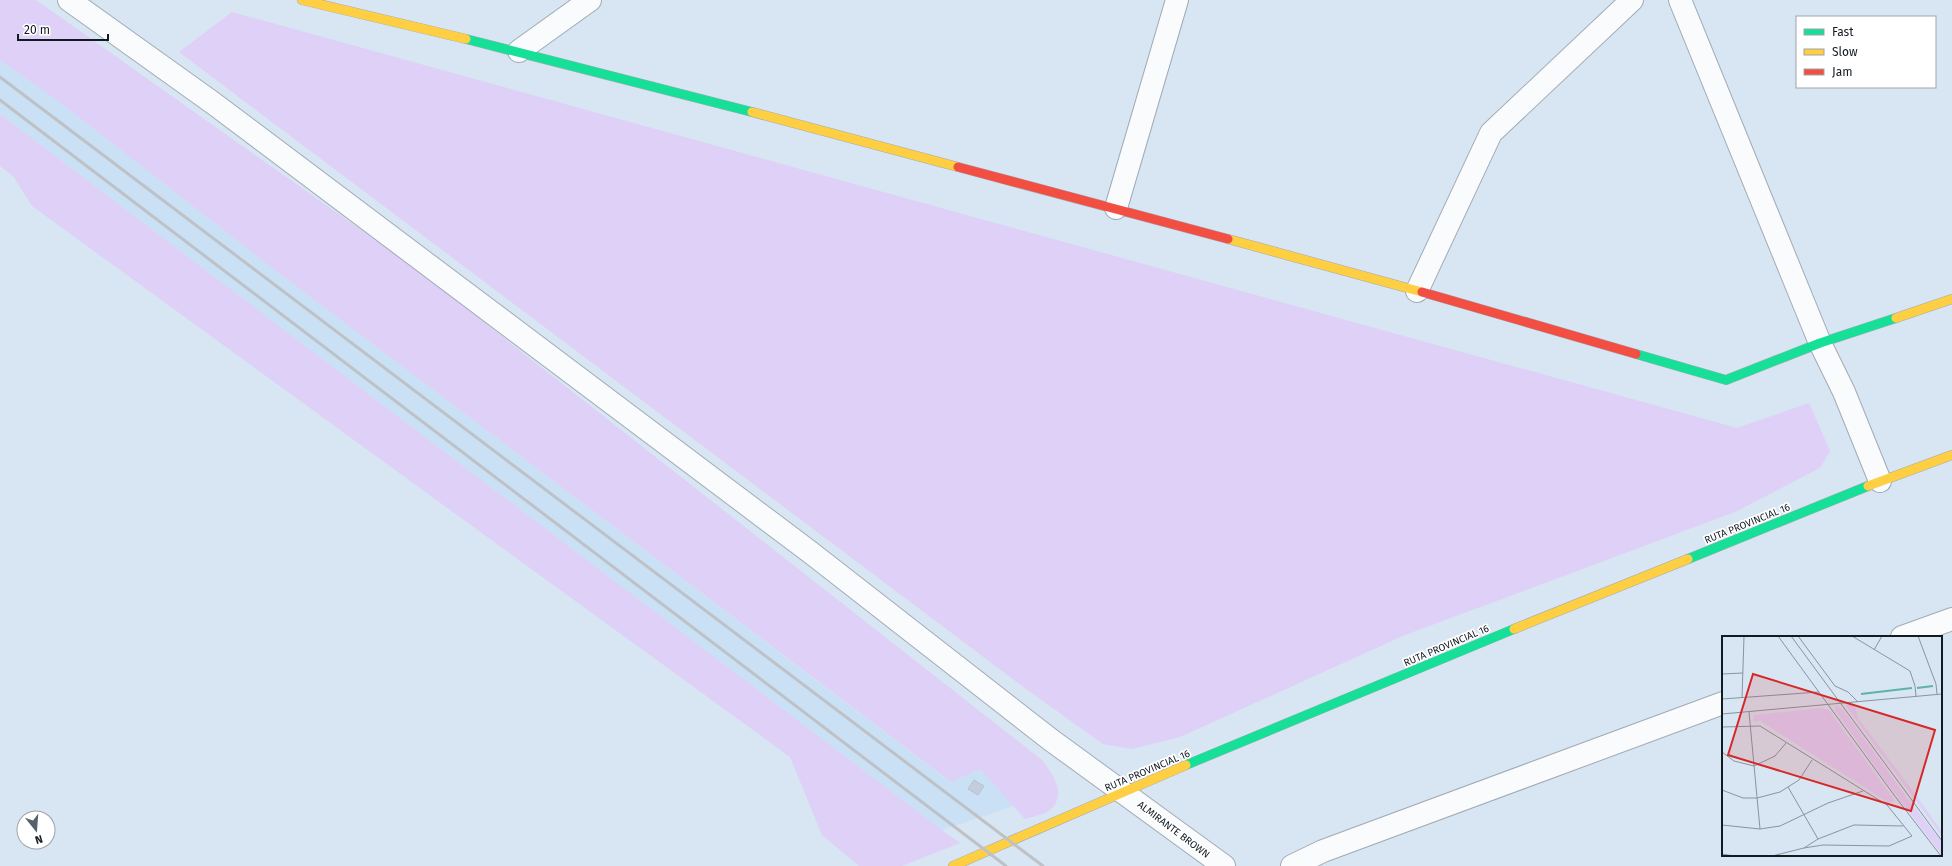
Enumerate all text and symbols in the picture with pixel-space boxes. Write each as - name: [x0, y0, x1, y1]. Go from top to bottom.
- scale bar: [18, 16, 108, 42]
- legend: [1796, 16, 1936, 88]
- text: 20 m: [24, 23, 50, 37]
- text: Fast: [1832, 25, 1854, 39]
- text: Slow: [1832, 45, 1858, 59]
- text: Jam: [1832, 65, 1852, 79]
- street label: RUTA PROVINCIAL 16: [1703, 501, 1792, 547]
- street label: RUTA PROVINCIAL 16: [1402, 623, 1491, 669]
- inset map: [1722, 636, 1942, 856]
- street label: RUTA PROVINCIAL 16: [1103, 748, 1192, 794]
- street label: ALMIRANTE BROWN: [1135, 799, 1212, 861]
- north arrow: [16, 810, 56, 850]
- text: N: [33, 832, 44, 846]

